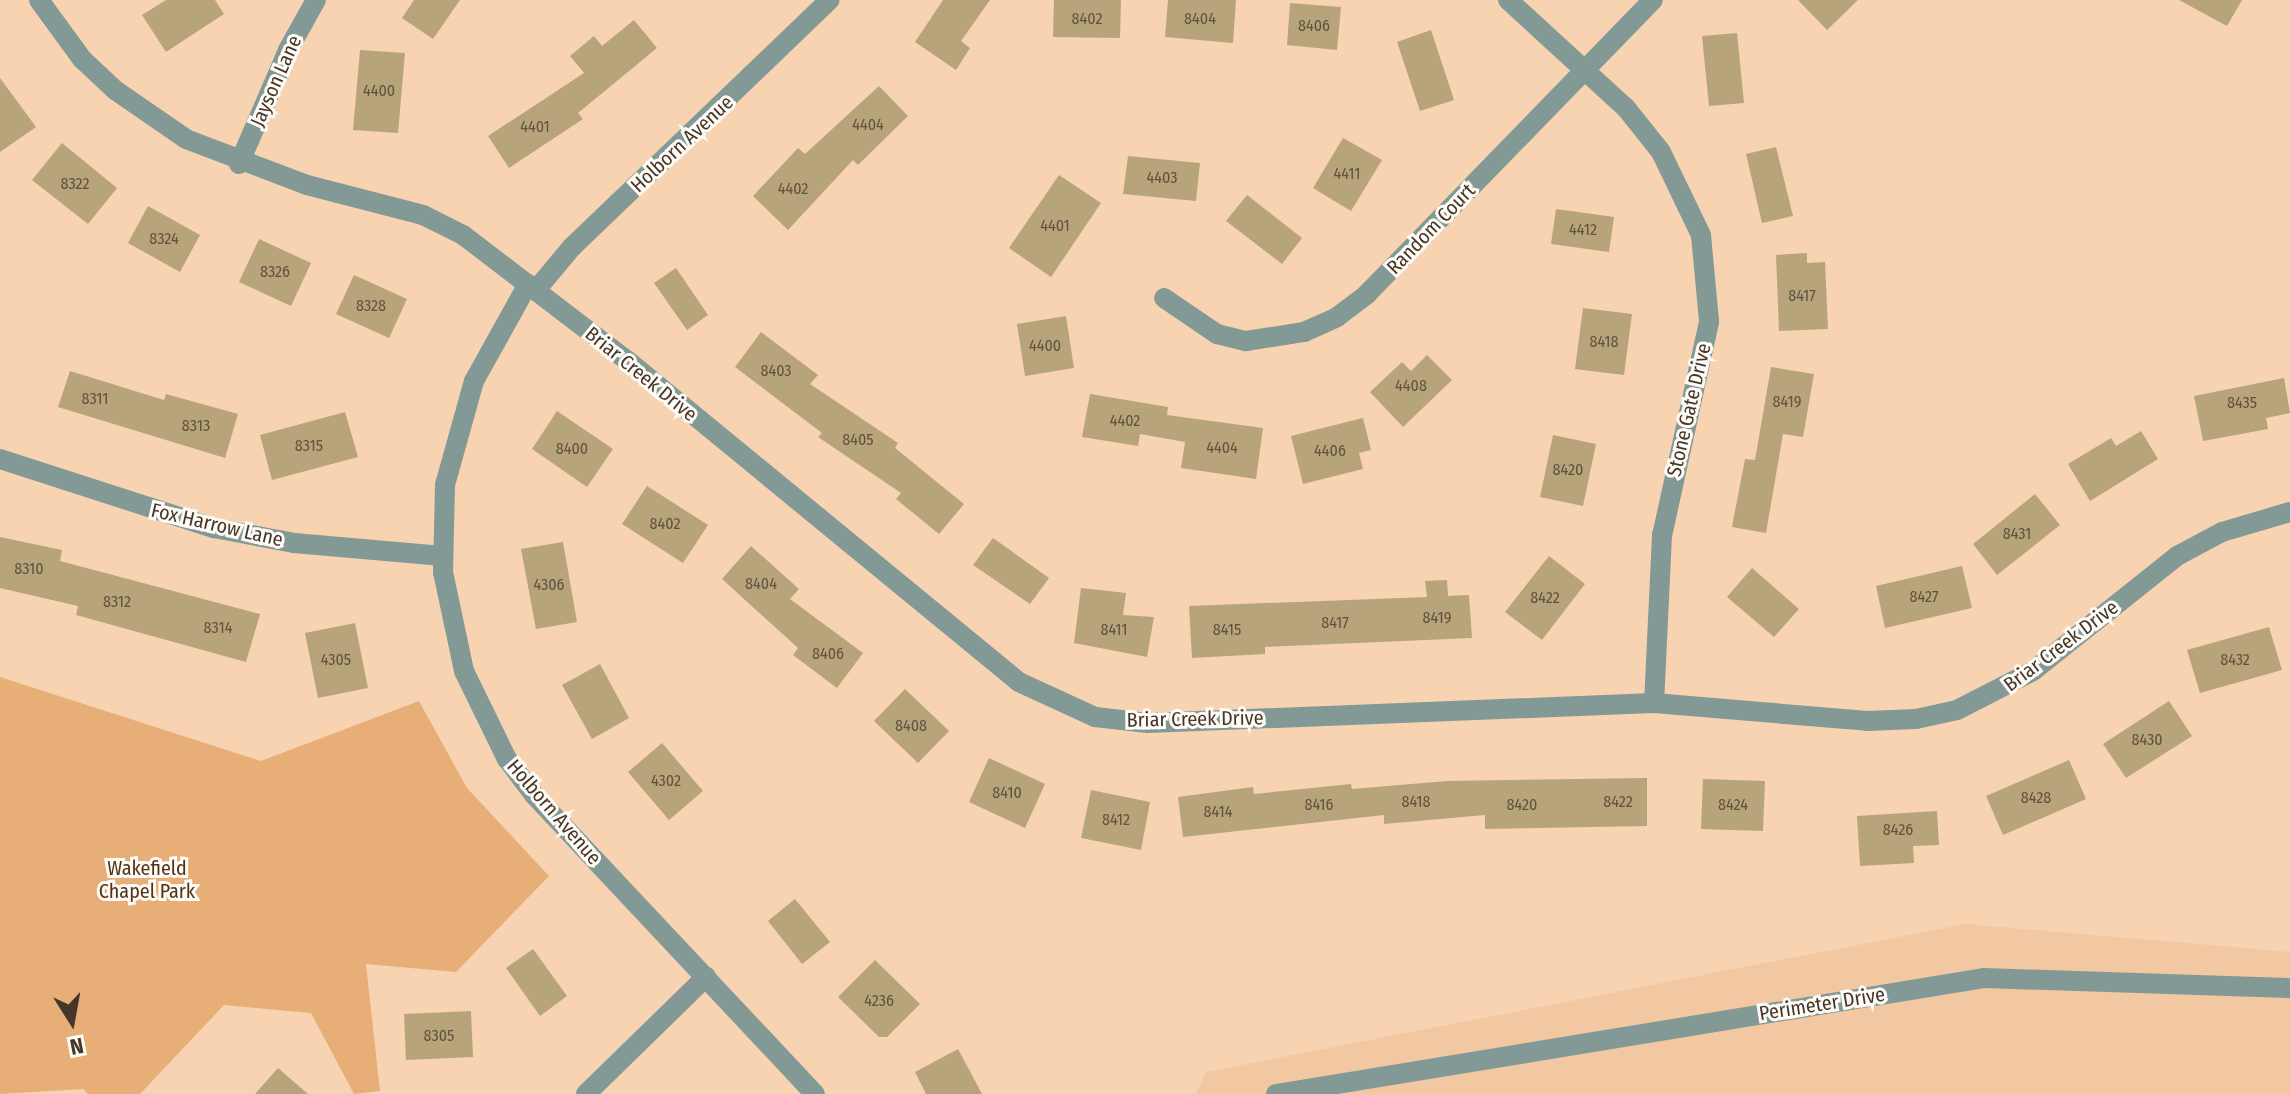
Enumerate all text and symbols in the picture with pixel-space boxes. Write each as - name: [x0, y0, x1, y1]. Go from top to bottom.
- house number: 8402: [1072, 9, 1102, 29]
- house number: 8404: [1184, 9, 1216, 29]
- house number: 8406: [1298, 16, 1330, 36]
- street label: Jayson Lane: [245, 32, 307, 130]
- house number: 4400: [363, 81, 395, 101]
- street label: Holborn Avenue: [626, 90, 738, 198]
- house number: 4404: [852, 115, 884, 135]
- house number: 4401: [520, 117, 550, 137]
- house number: 4411: [1334, 164, 1360, 184]
- house number: 4403: [1147, 168, 1177, 188]
- house number: 8322: [60, 174, 90, 194]
- house number: 4402: [778, 179, 808, 199]
- street label: Random Court: [1382, 179, 1480, 279]
- house number: 4401: [1040, 216, 1070, 236]
- house number: 4412: [1569, 220, 1597, 240]
- house number: 8324: [149, 229, 179, 249]
- house number: 8326: [260, 262, 290, 282]
- house number: 8417: [1788, 286, 1816, 306]
- house number: 8328: [356, 296, 386, 316]
- street label: Briar Creek Drive: [580, 322, 702, 426]
- house number: 8418: [1589, 332, 1619, 352]
- house number: 4400: [1029, 336, 1061, 356]
- street label: Stone Gate Drive: [1662, 341, 1716, 479]
- house number: 8403: [760, 361, 792, 381]
- house number: 4408: [1395, 376, 1427, 396]
- house number: 8311: [81, 389, 109, 409]
- house number: 8419: [1773, 392, 1801, 412]
- house number: 8435: [2227, 393, 2257, 413]
- house number: 4402: [1110, 411, 1140, 431]
- house number: 8313: [182, 416, 210, 436]
- house number: 8405: [842, 430, 874, 450]
- house number: 8315: [295, 436, 323, 456]
- house number: 4404: [1206, 438, 1238, 458]
- house number: 8400: [556, 439, 588, 459]
- house number: 4406: [1314, 441, 1346, 461]
- house number: 8420: [1553, 460, 1583, 480]
- street label: Fox Harrow Lane: [149, 498, 285, 552]
- house number: 8402: [650, 514, 680, 534]
- house number: 8431: [2003, 524, 2031, 544]
- house number: 8310: [14, 559, 44, 579]
- house number: 8404: [745, 574, 777, 594]
- house number: 4306: [533, 575, 565, 595]
- house number: 8427: [1910, 587, 1938, 607]
- house number: 8422: [1530, 588, 1560, 608]
- house number: 8312: [103, 592, 131, 612]
- street label: Briar Creek Drive: [1999, 595, 2123, 697]
- house number: 8419: [1423, 608, 1451, 628]
- house number: 8417: [1321, 613, 1349, 633]
- house number: 8314: [204, 618, 232, 638]
- house number: 8411: [1100, 620, 1128, 640]
- house number: 8415: [1213, 620, 1241, 640]
- house number: 8406: [812, 644, 844, 664]
- house number: 4305: [321, 650, 351, 670]
- house number: 8432: [2220, 650, 2250, 670]
- street label: Briar Creek Drive: [1126, 706, 1264, 732]
- house number: 8408: [895, 716, 927, 736]
- house number: 8430: [2131, 730, 2163, 750]
- street label: Holborn Avenue: [502, 755, 606, 869]
- house number: 4302: [651, 771, 681, 791]
- house number: 8410: [992, 783, 1022, 803]
- house number: 8428: [2021, 788, 2051, 808]
- house number: 8418: [1401, 792, 1431, 812]
- house number: 8422: [1603, 792, 1633, 812]
- house number: 8416: [1304, 795, 1334, 815]
- house number: 8420: [1507, 795, 1537, 815]
- house number: 8424: [1718, 795, 1748, 815]
- house number: 8414: [1204, 802, 1232, 822]
- house number: 8412: [1102, 810, 1130, 830]
- house number: 8426: [1883, 820, 1913, 840]
- park label: Wakefield Chapel Park: [99, 857, 195, 904]
- north arrow: [32, 982, 112, 1062]
- street label: Perimeter Drive: [1757, 982, 1887, 1026]
- house number: 4236: [864, 991, 894, 1011]
- house number: 8305: [424, 1026, 454, 1046]
- text: N: [68, 1032, 86, 1061]

